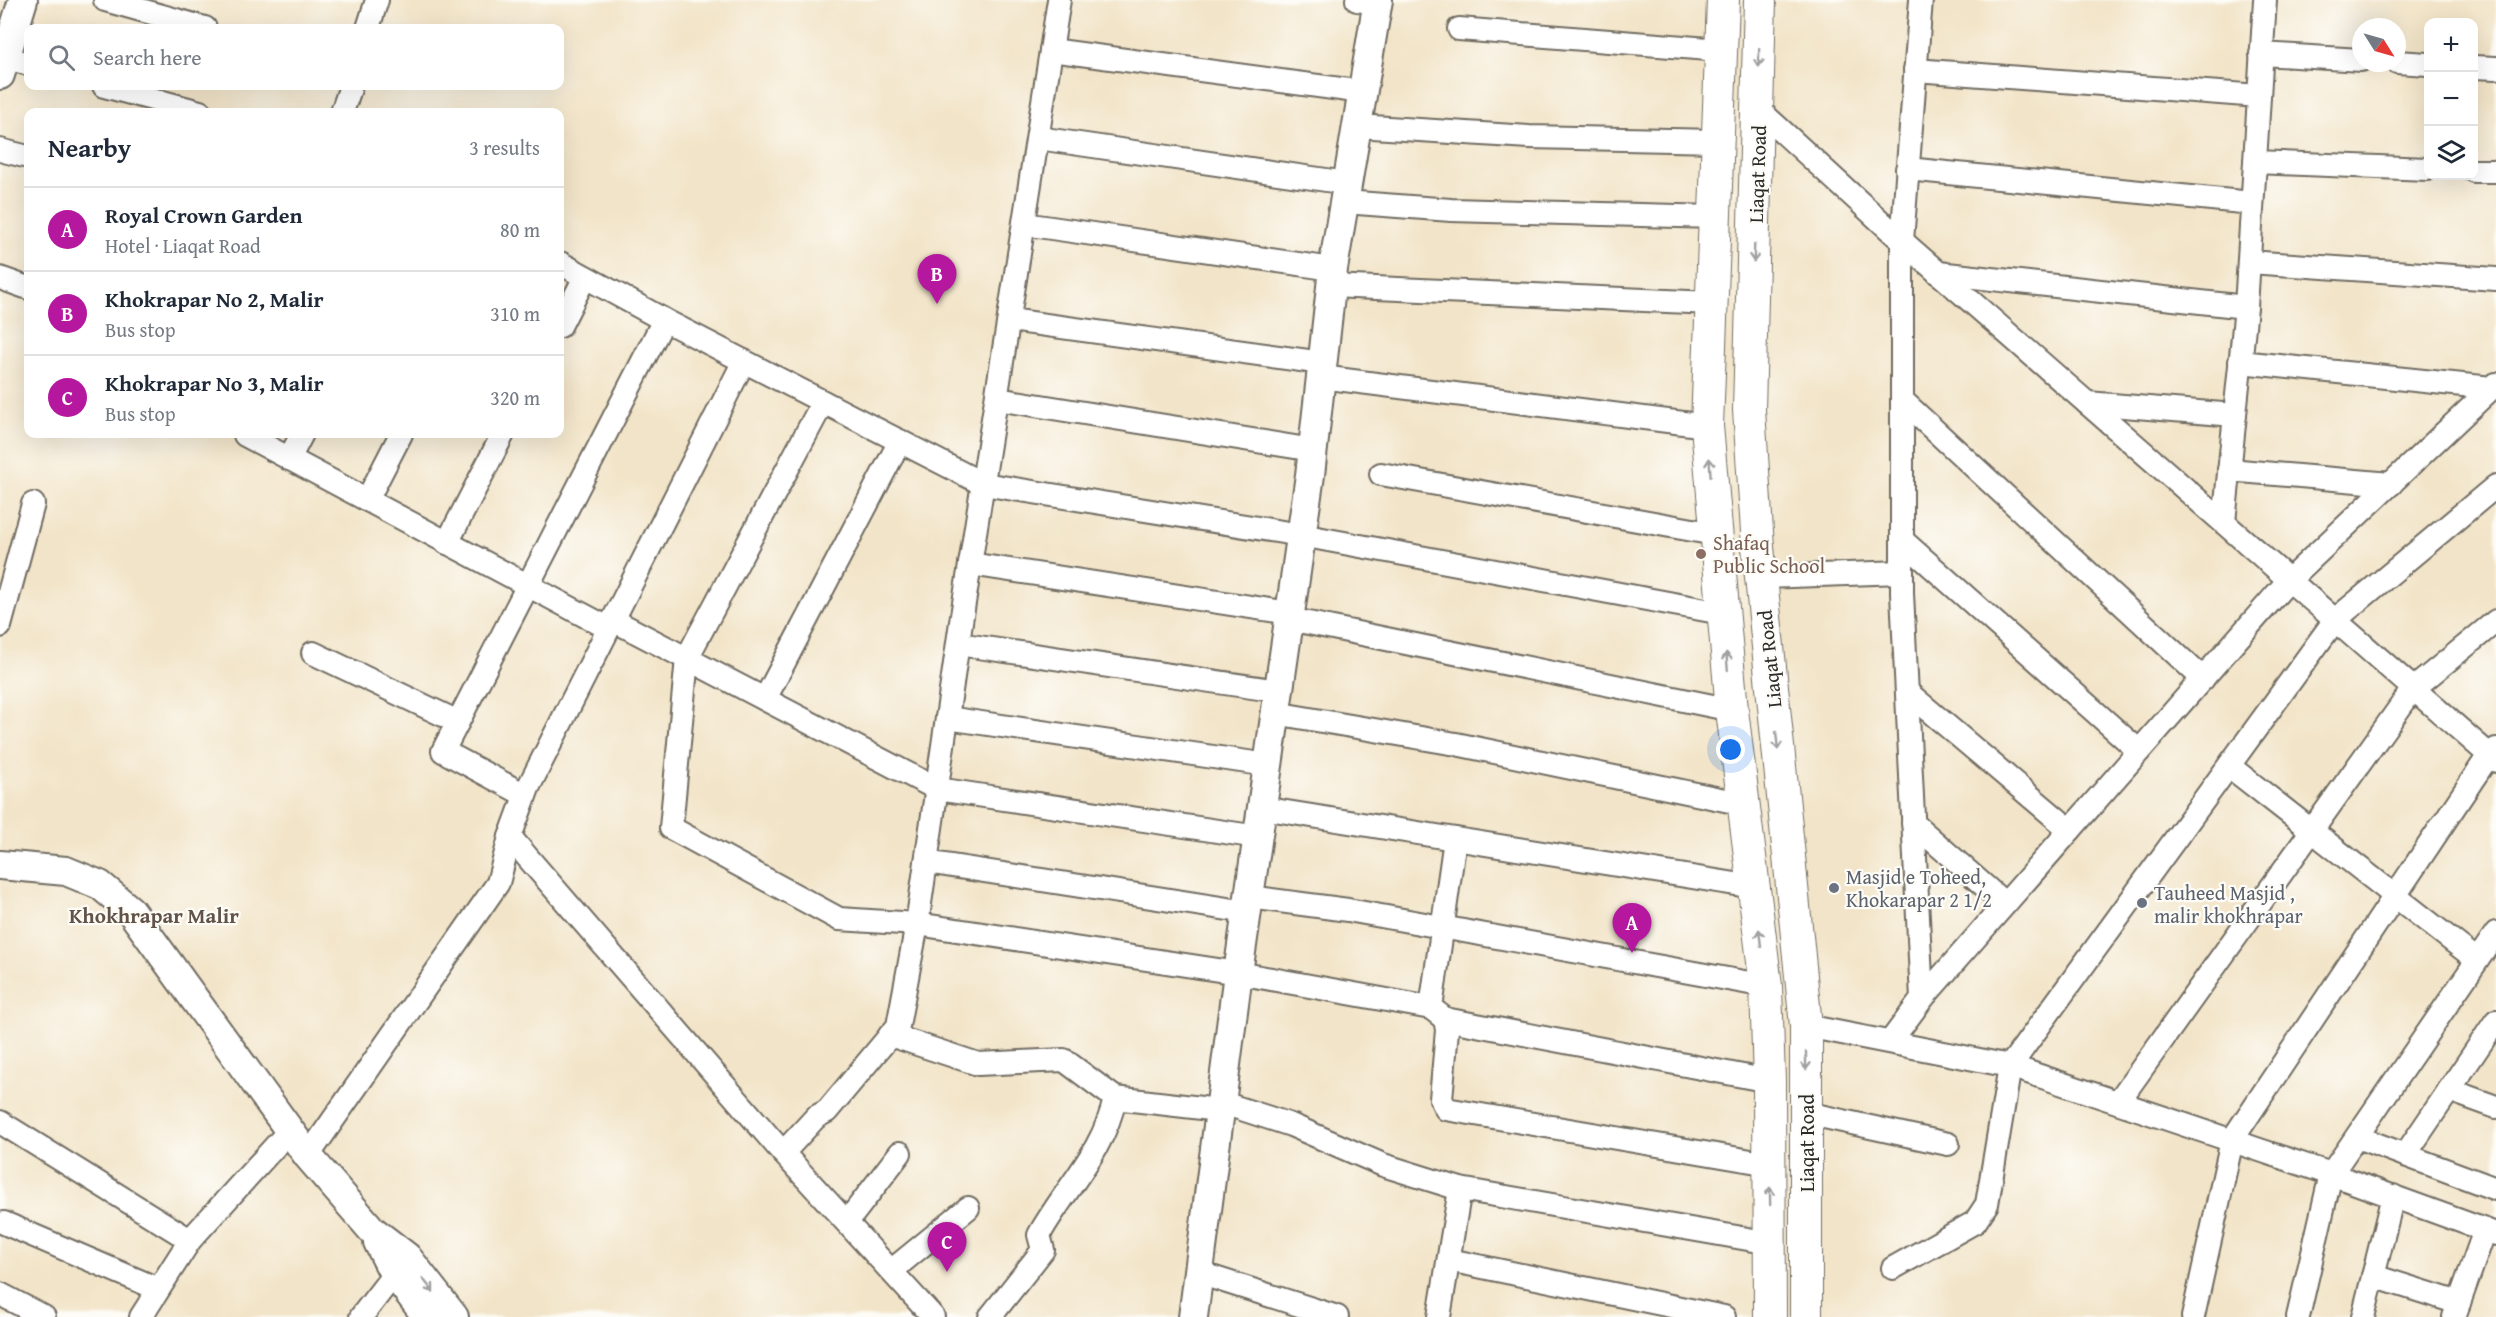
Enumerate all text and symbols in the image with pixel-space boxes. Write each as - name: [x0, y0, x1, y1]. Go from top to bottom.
- north arrow: [2352, 18, 2406, 72]
- map controls: [2424, 18, 2478, 180]
- button: +: [2424, 18, 2478, 72]
- search box: [24, 24, 564, 90]
- icon: search: [45, 41, 78, 74]
- text: Search here: [93, 41, 202, 73]
- one-way arrow: [1753, 48, 1765, 68]
- button: −: [2424, 72, 2478, 126]
- street label: Liaqat Road: [1741, 124, 1773, 224]
- button: layers: [2424, 126, 2478, 180]
- text: Nearby: [48, 128, 131, 167]
- text: 3 results: [469, 133, 540, 162]
- text: Royal Crown Garden: [105, 199, 302, 231]
- text: A: [61, 215, 74, 244]
- text: 80 m: [500, 215, 540, 244]
- text: Hotel · Liaqat Road: [105, 231, 261, 260]
- one-way arrow: [1748, 243, 1760, 263]
- pin: B: [918, 254, 956, 304]
- text: Khokrapar No 2, Malir: [105, 283, 324, 315]
- text: B: [61, 299, 74, 328]
- text: 310 m: [490, 299, 540, 328]
- text: Bus stop: [105, 315, 176, 344]
- text: Khokrapar No 3, Malir: [105, 367, 324, 399]
- text: C: [62, 383, 73, 412]
- text: 320 m: [490, 383, 540, 412]
- text: Bus stop: [105, 399, 176, 428]
- one-way arrow: [1704, 457, 1715, 477]
- place label: Shafaq Public School: [1713, 528, 1825, 580]
- marker: Shafaq Public School: [1694, 547, 1708, 561]
- street label: Liaqat Road: [1749, 608, 1789, 709]
- one-way arrow: [1721, 651, 1732, 671]
- one-way arrow: [1772, 731, 1783, 751]
- your location: [1716, 735, 1745, 764]
- place label: Masjid e Toheed, Khokarapar 2 1/2: [1846, 862, 1992, 914]
- place label: Tauheed Masjid , malir khokhrapar: [2154, 878, 2303, 930]
- marker: Masjid e Toheed, Khokarapar 2 1/2: [1827, 881, 1841, 895]
- marker: Tauheed Masjid , malir khokhrapar: [2135, 896, 2149, 910]
- district label: Khokhrapar Malir: [69, 900, 239, 931]
- pin: A: [1612, 904, 1652, 953]
- one-way arrow: [1754, 929, 1765, 948]
- one-way arrow: [1800, 1050, 1812, 1070]
- street label: Liaqat Road: [1792, 1094, 1821, 1192]
- one-way arrow: [1764, 1186, 1776, 1206]
- pin: C: [928, 1222, 966, 1272]
- one-way arrow: [422, 1277, 435, 1293]

